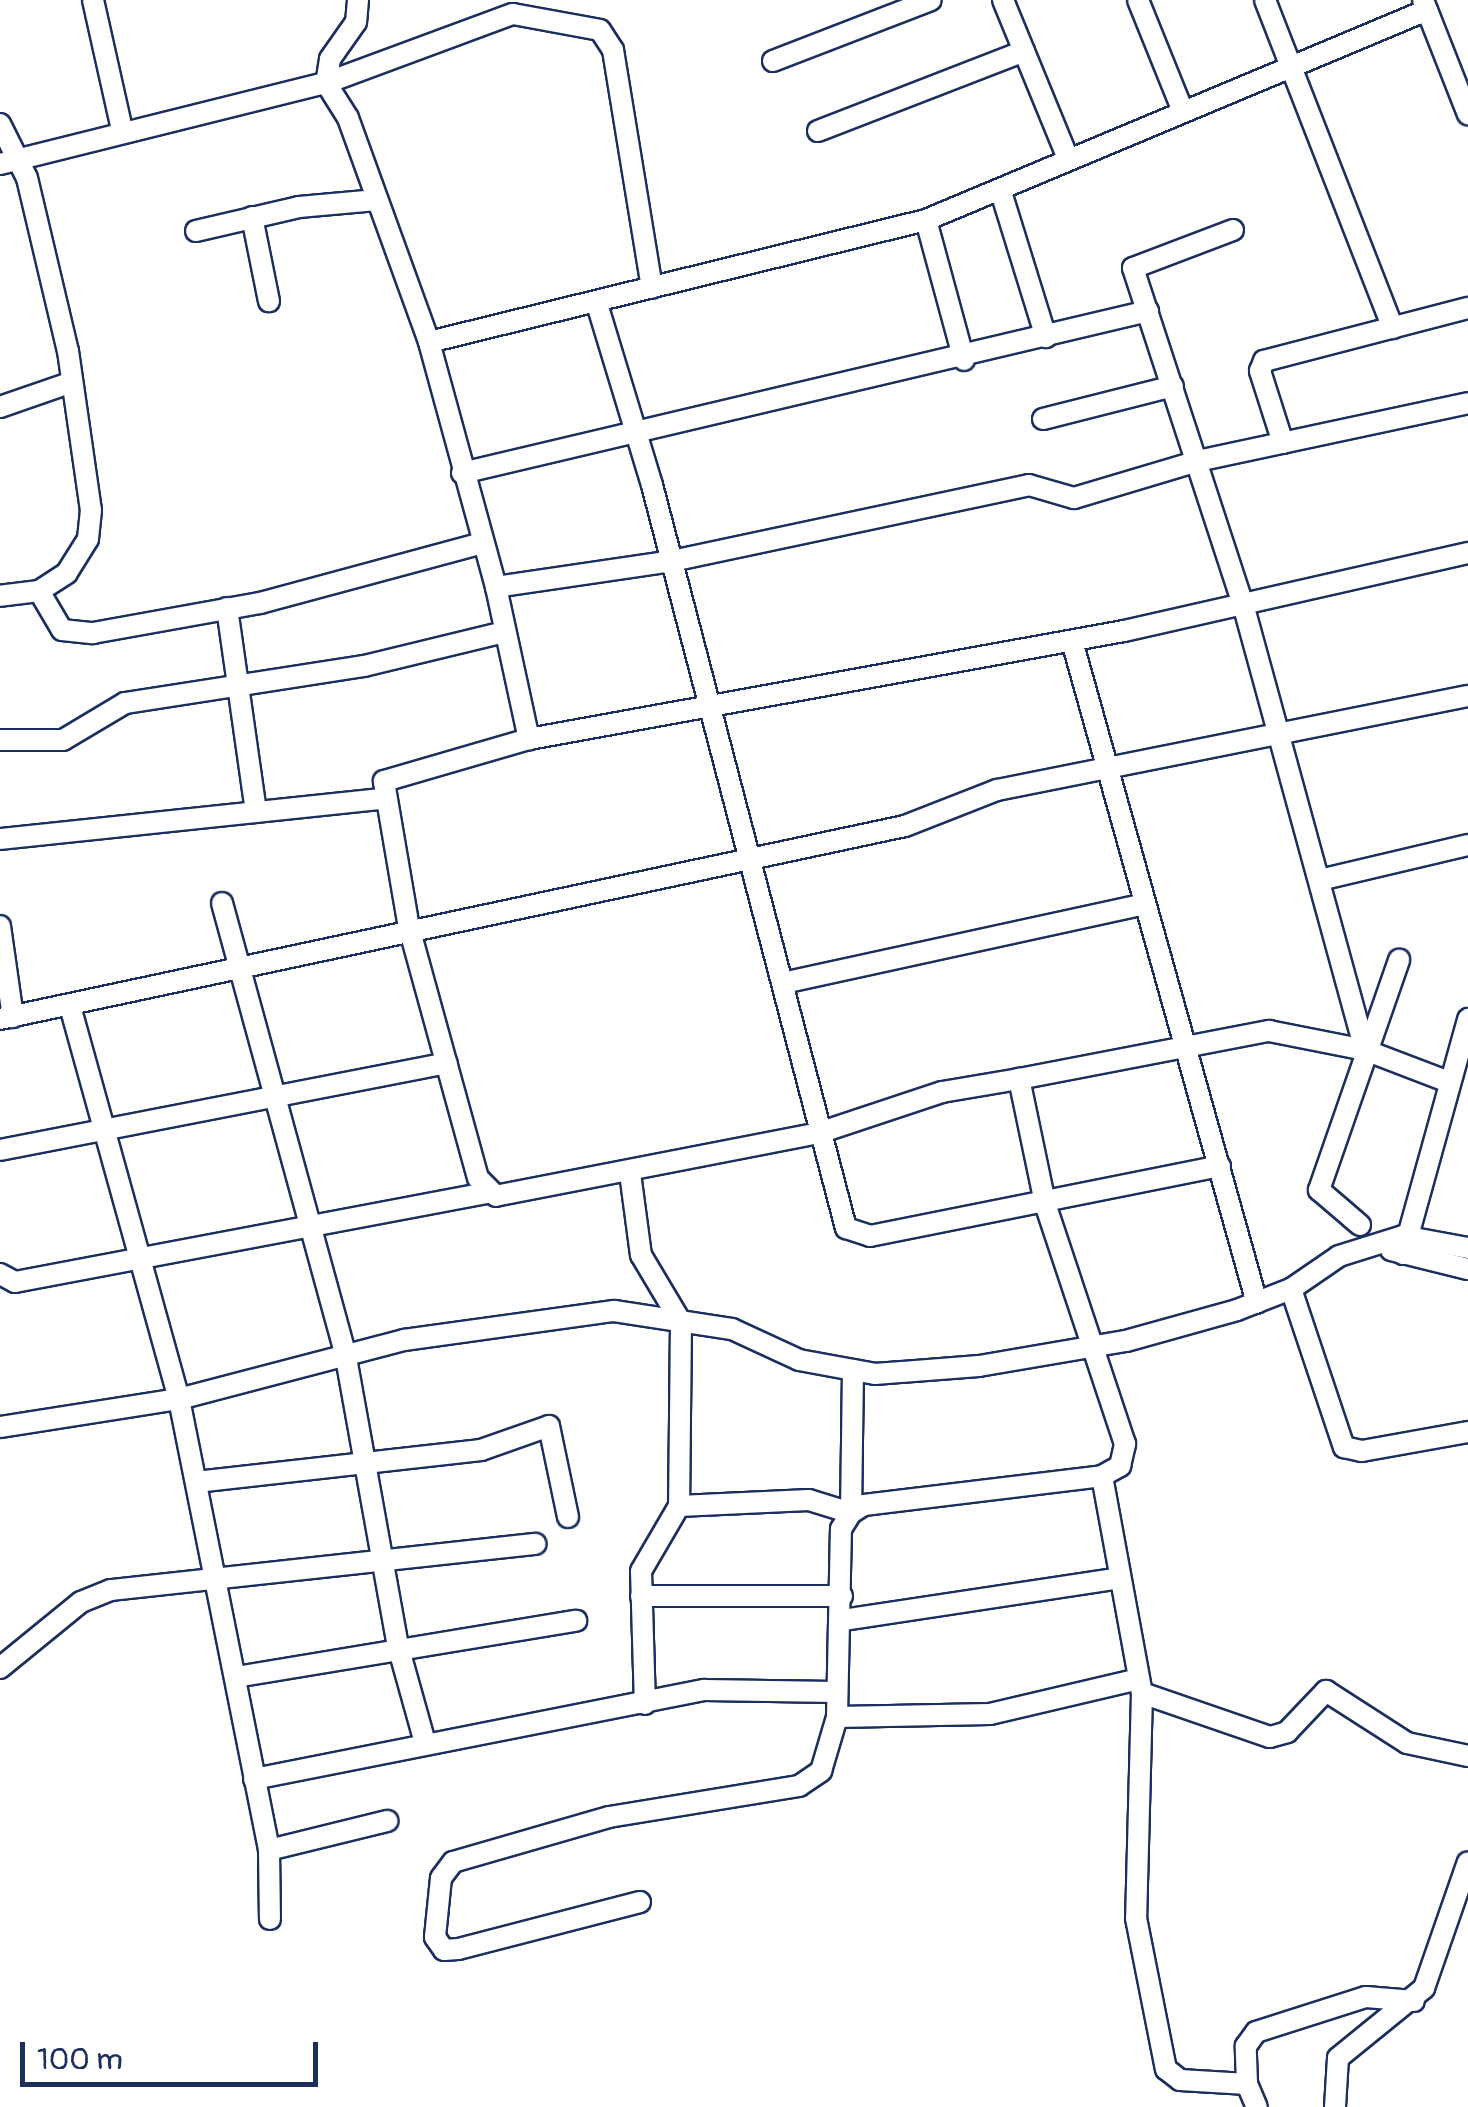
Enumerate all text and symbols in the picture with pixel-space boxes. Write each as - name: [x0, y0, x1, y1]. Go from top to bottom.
- scale bar: [25, 2022, 322, 2084]
- text: 100 m: [37, 2041, 123, 2078]

